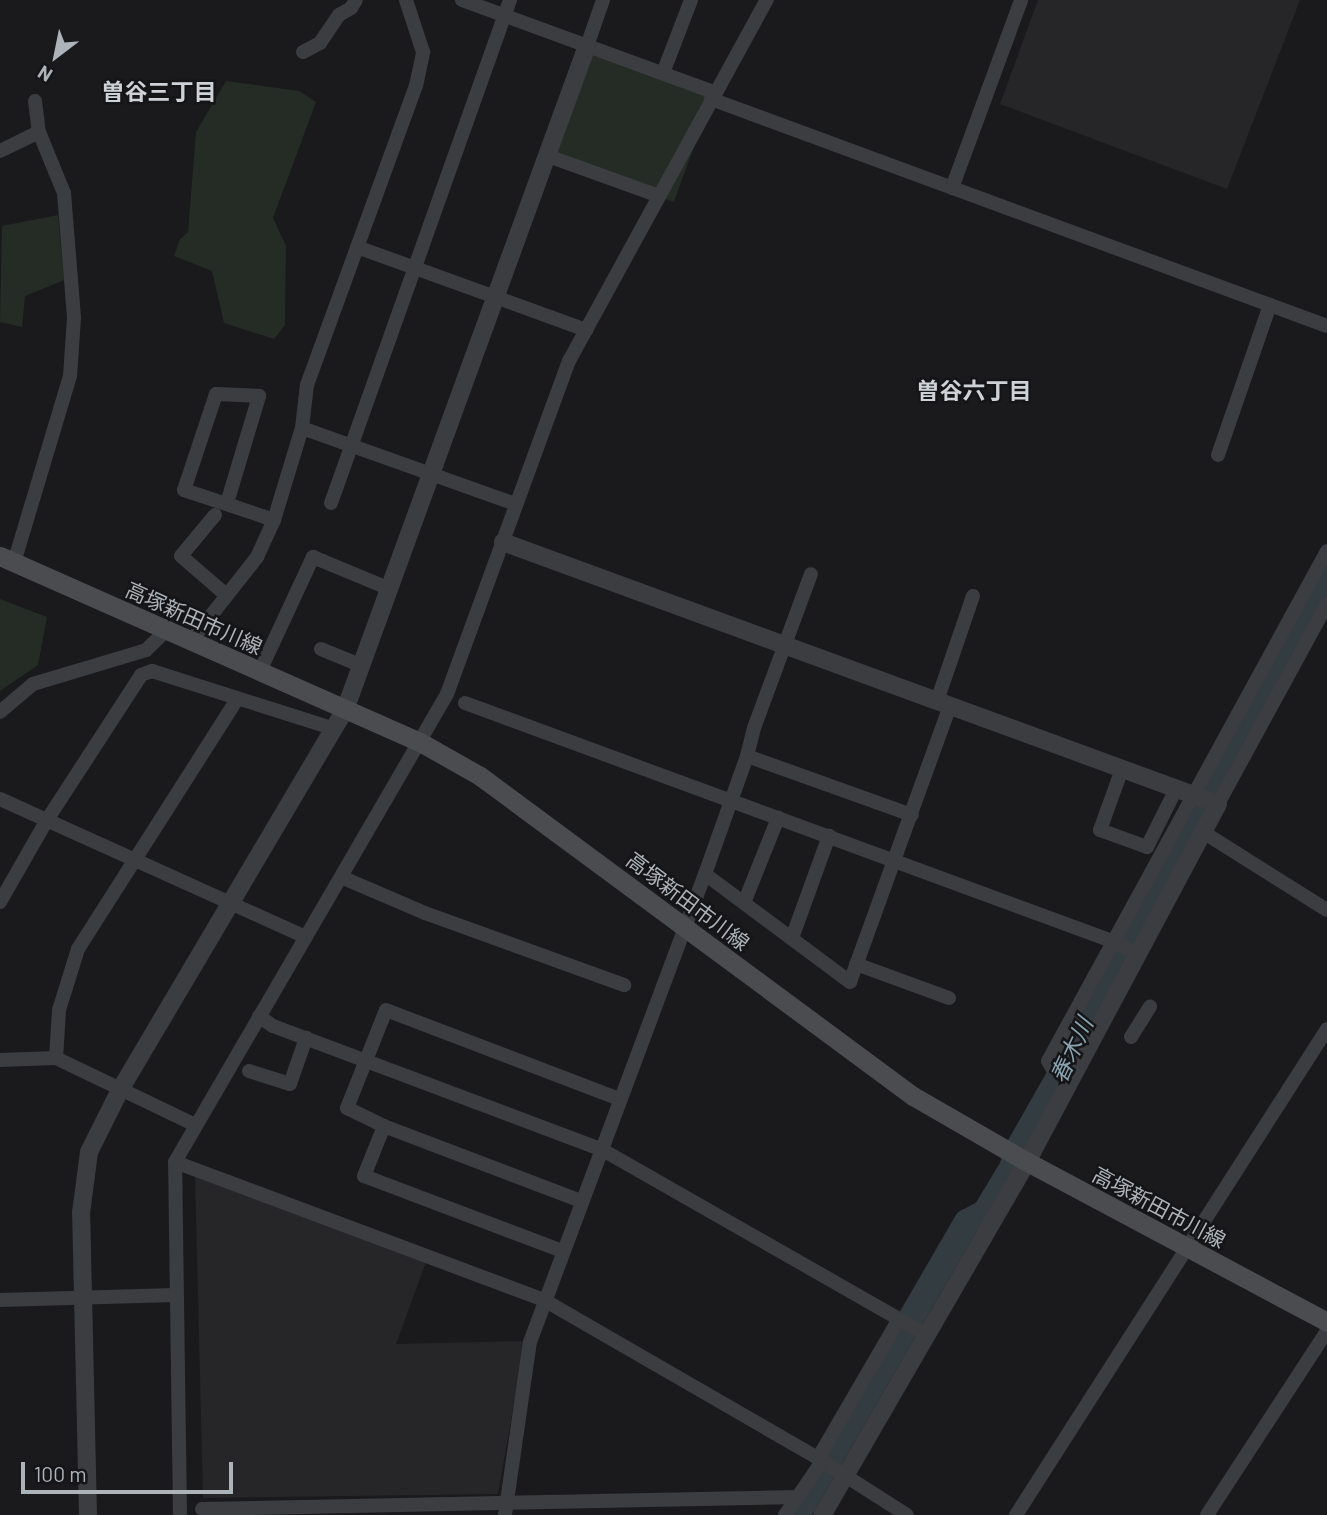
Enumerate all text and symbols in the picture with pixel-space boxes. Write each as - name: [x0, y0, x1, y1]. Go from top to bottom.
- north arrow: [21, 21, 91, 91]
- text: N: [33, 61, 56, 87]
- district label: 曽谷三丁目: [102, 77, 216, 105]
- district label: 曽谷六丁目: [917, 376, 1031, 404]
- street label: 高塚新田市川線: [122, 577, 266, 659]
- street label: 高塚新田市川線: [622, 847, 754, 955]
- water label: 春木川: [1044, 1013, 1098, 1087]
- street label: 高塚新田市川線: [1088, 1161, 1230, 1253]
- scale bar: [24, 1448, 236, 1492]
- text: 100 m: [34, 1461, 87, 1486]

